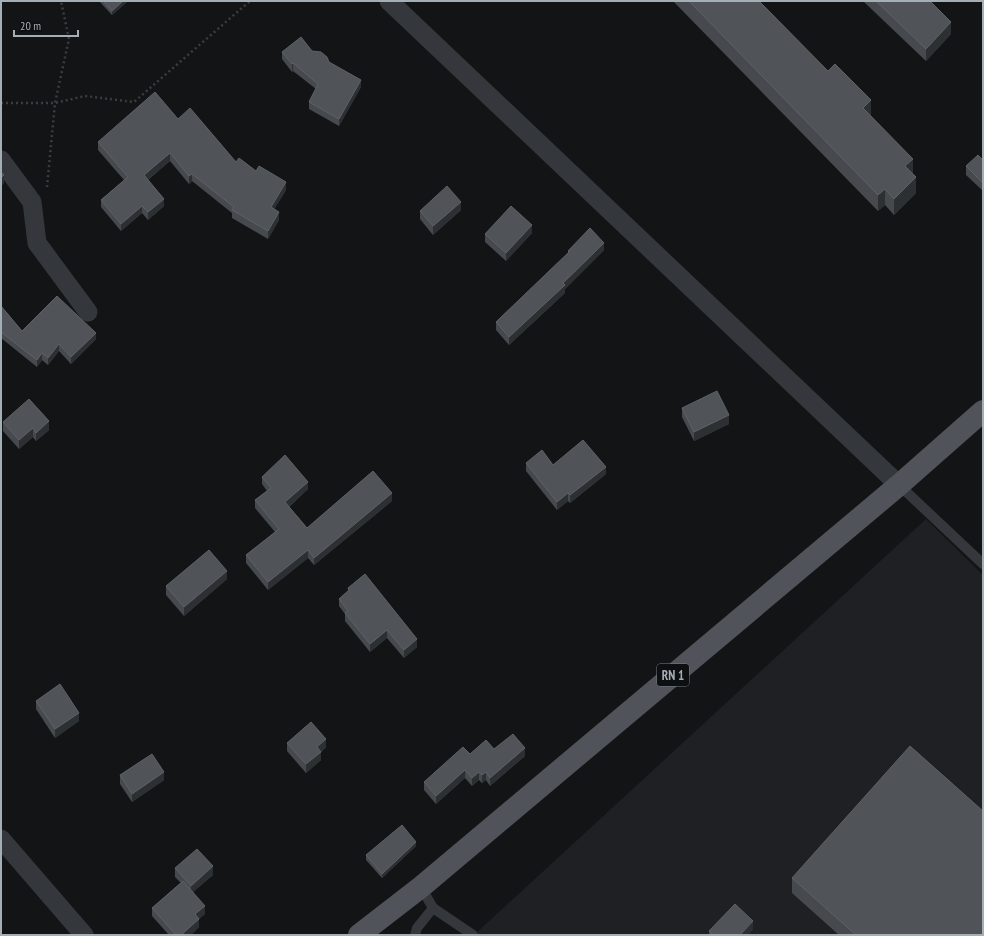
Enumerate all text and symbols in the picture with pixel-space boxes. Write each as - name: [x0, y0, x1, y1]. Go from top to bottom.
- scale bar: [14, 12, 78, 38]
- text: 20 m: [20, 18, 41, 33]
- road number: RN 1: [657, 664, 689, 686]

